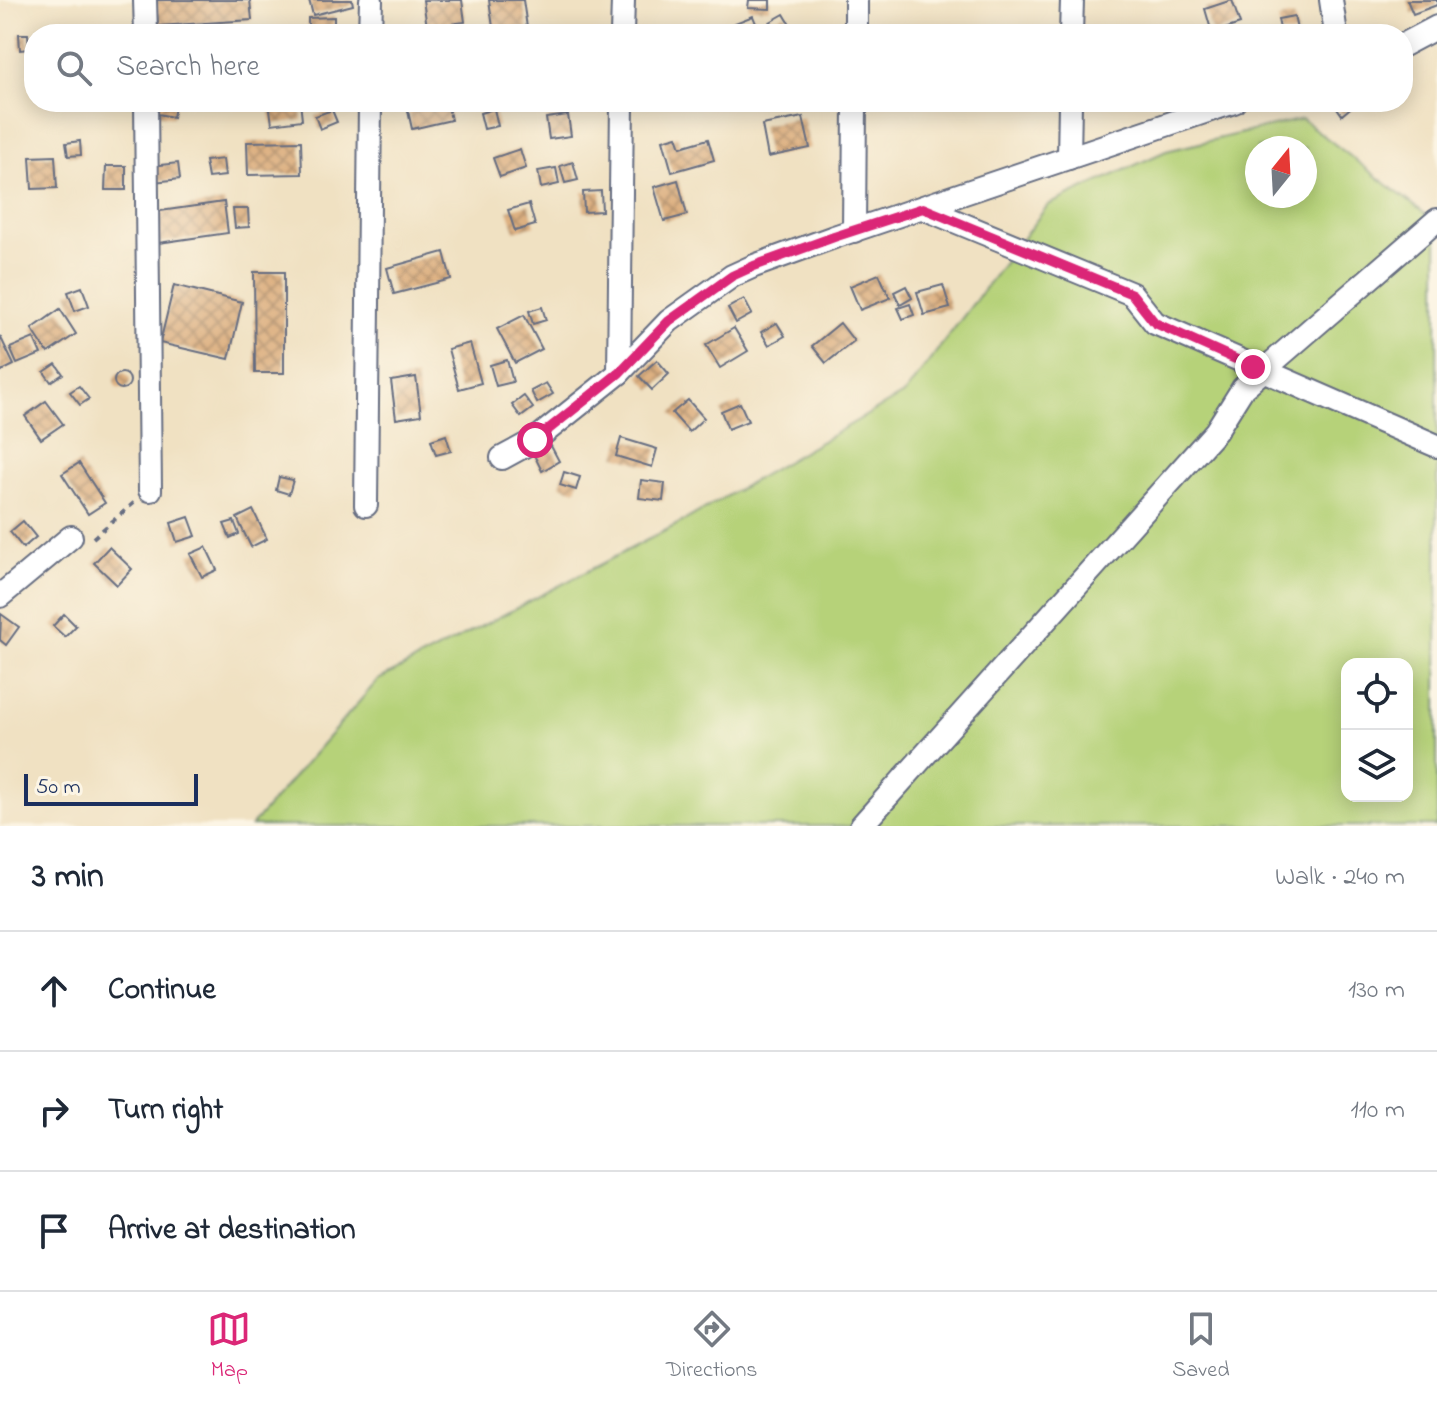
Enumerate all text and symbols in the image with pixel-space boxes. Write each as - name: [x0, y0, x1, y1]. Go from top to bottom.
- search box: [24, 24, 1413, 112]
- icon: search: [52, 46, 96, 90]
- text: Search here: [116, 46, 260, 90]
- north arrow: [1245, 136, 1317, 208]
- route end: [1235, 349, 1271, 385]
- route start: [517, 422, 553, 458]
- map controls: [1341, 658, 1413, 802]
- button: locate: [1341, 658, 1413, 730]
- button: layers: [1341, 730, 1413, 802]
- scale bar: [24, 770, 198, 806]
- text: 50 m: [36, 772, 81, 804]
- text: 3 min: [32, 853, 104, 903]
- text: Walk · 240 m: [1275, 859, 1405, 897]
- icon: ahead: [32, 969, 76, 1013]
- text: Continue: [108, 969, 216, 1013]
- text: 130 m: [1348, 972, 1405, 1010]
- icon: right: [32, 1089, 76, 1133]
- text: Turn right: [108, 1089, 223, 1133]
- text: 110 m: [1351, 1092, 1405, 1130]
- icon: arrive: [32, 1209, 76, 1253]
- text: Arrive at destination: [108, 1209, 356, 1253]
- tab: Map: [207, 1307, 251, 1387]
- tab: Directions: [666, 1307, 757, 1387]
- tab: Saved: [1172, 1307, 1230, 1387]

